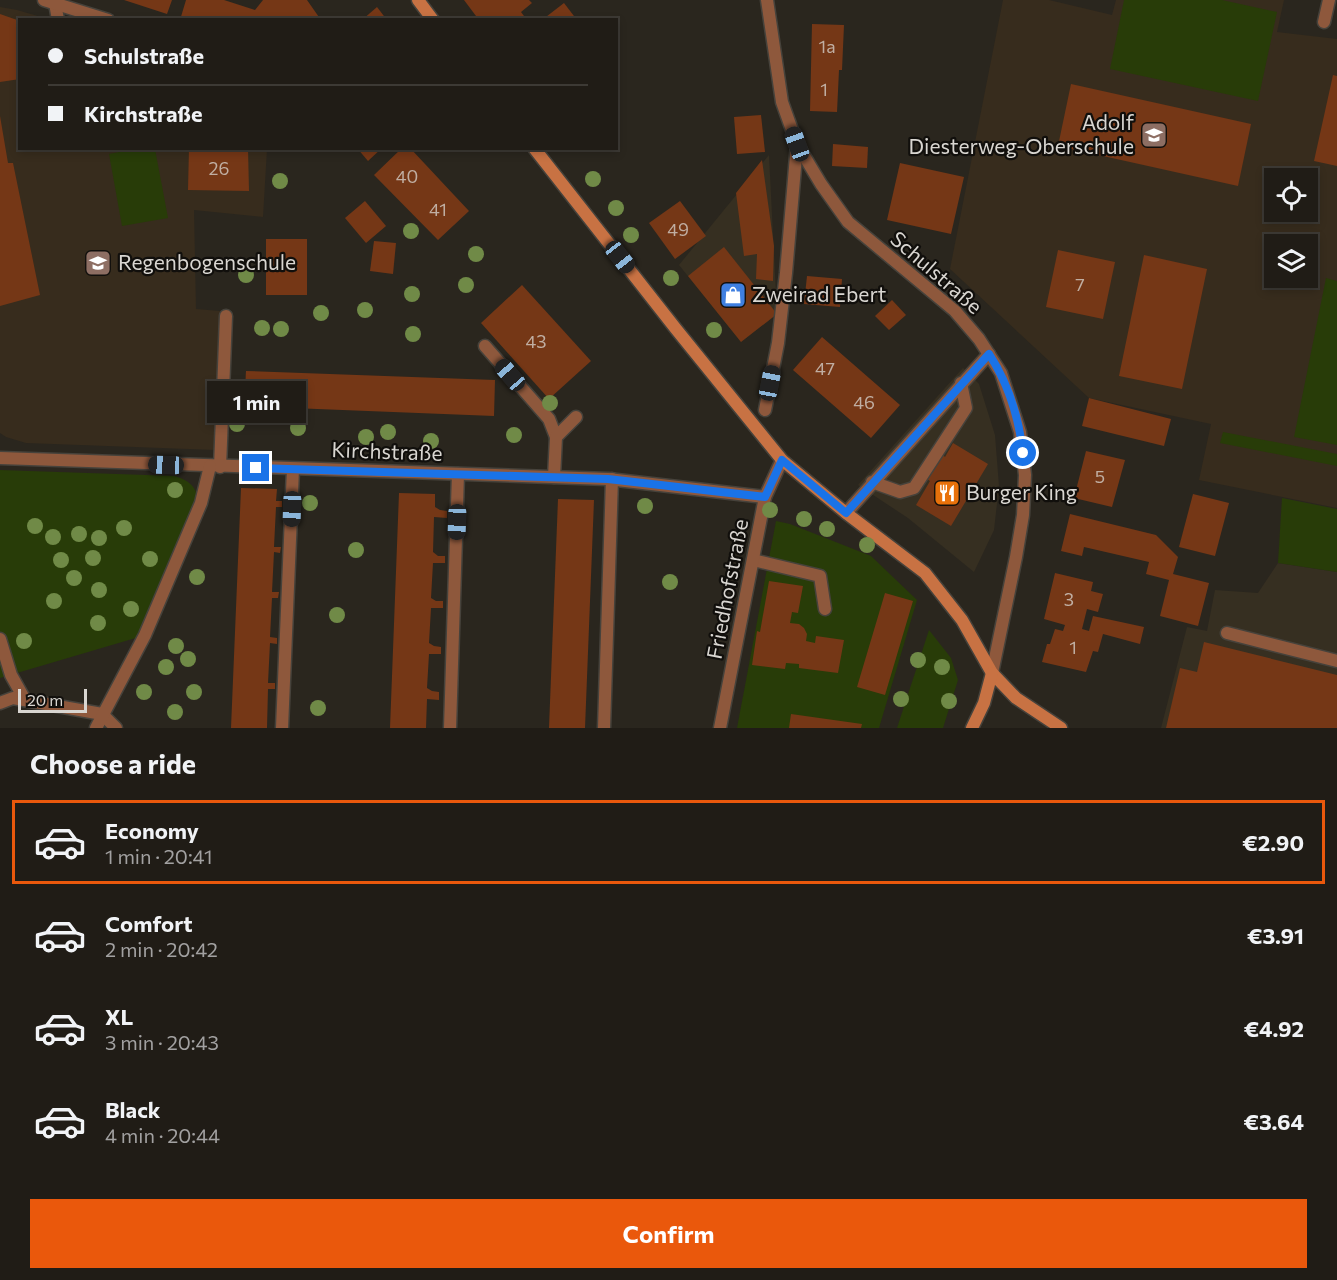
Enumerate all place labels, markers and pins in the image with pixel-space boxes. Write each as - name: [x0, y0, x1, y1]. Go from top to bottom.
- place label: Adolf Diesterweg-Oberschule: [909, 109, 1135, 158]
- school or university icon: Adolf Diesterweg-Oberschule: [1139, 120, 1169, 150]
- school or university icon: Regenbogenschule: [83, 248, 113, 278]
- place label: Regenbogenschule: [118, 249, 296, 274]
- shop icon: Zweirad Ebert: [718, 280, 748, 310]
- place label: Zweirad Ebert: [752, 281, 886, 306]
- restaurant icon: Burger King: [932, 478, 962, 508]
- place label: Burger King: [966, 479, 1077, 504]

